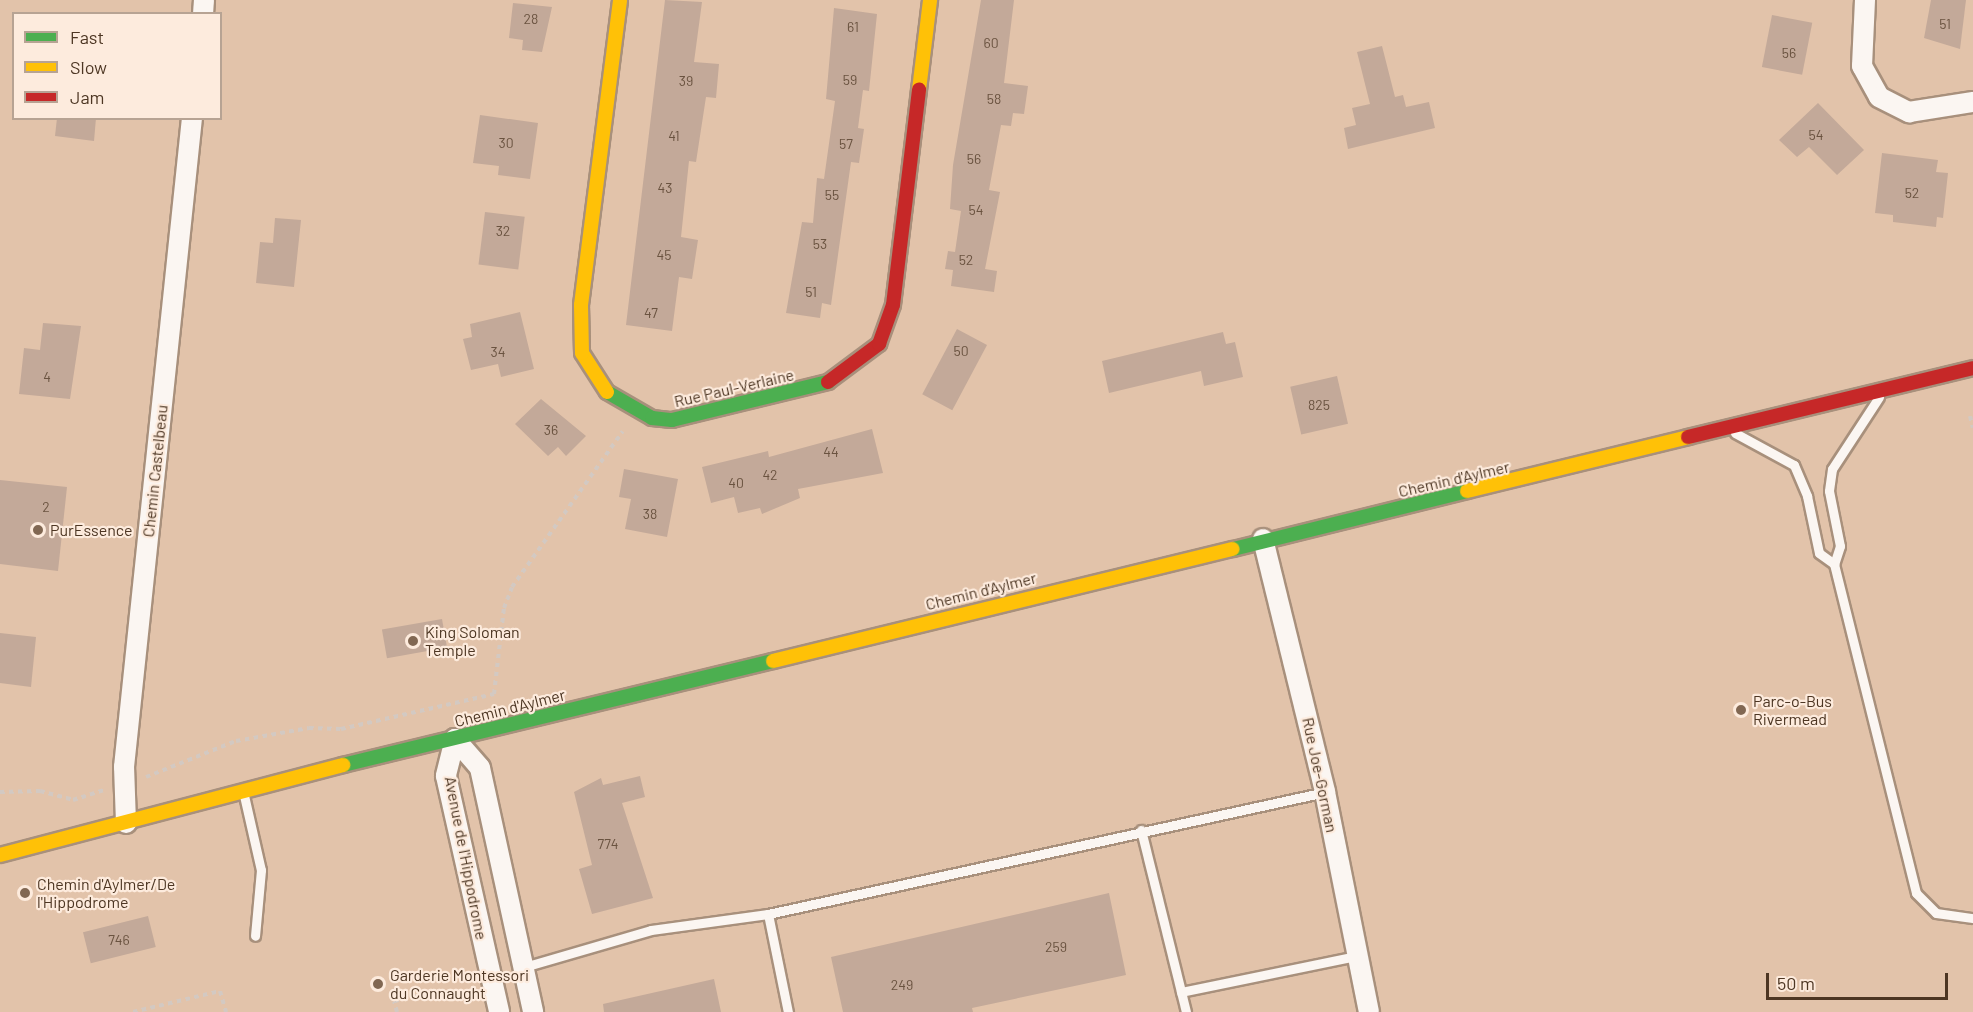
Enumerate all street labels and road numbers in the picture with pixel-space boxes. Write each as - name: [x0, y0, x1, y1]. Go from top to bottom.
- street label: Rue Paul-Verlaine: [672, 365, 796, 411]
- street label: Chemin Castelbeau: [139, 404, 171, 538]
- street label: Chemin d'Aylmer: [1397, 457, 1511, 501]
- street label: Chemin d'Aylmer: [924, 568, 1038, 614]
- street label: Chemin d'Aylmer: [453, 685, 567, 731]
- street label: Rue Joe-Gorman: [1298, 716, 1342, 834]
- street label: Avenue de l'Hippodrome: [441, 775, 491, 941]

